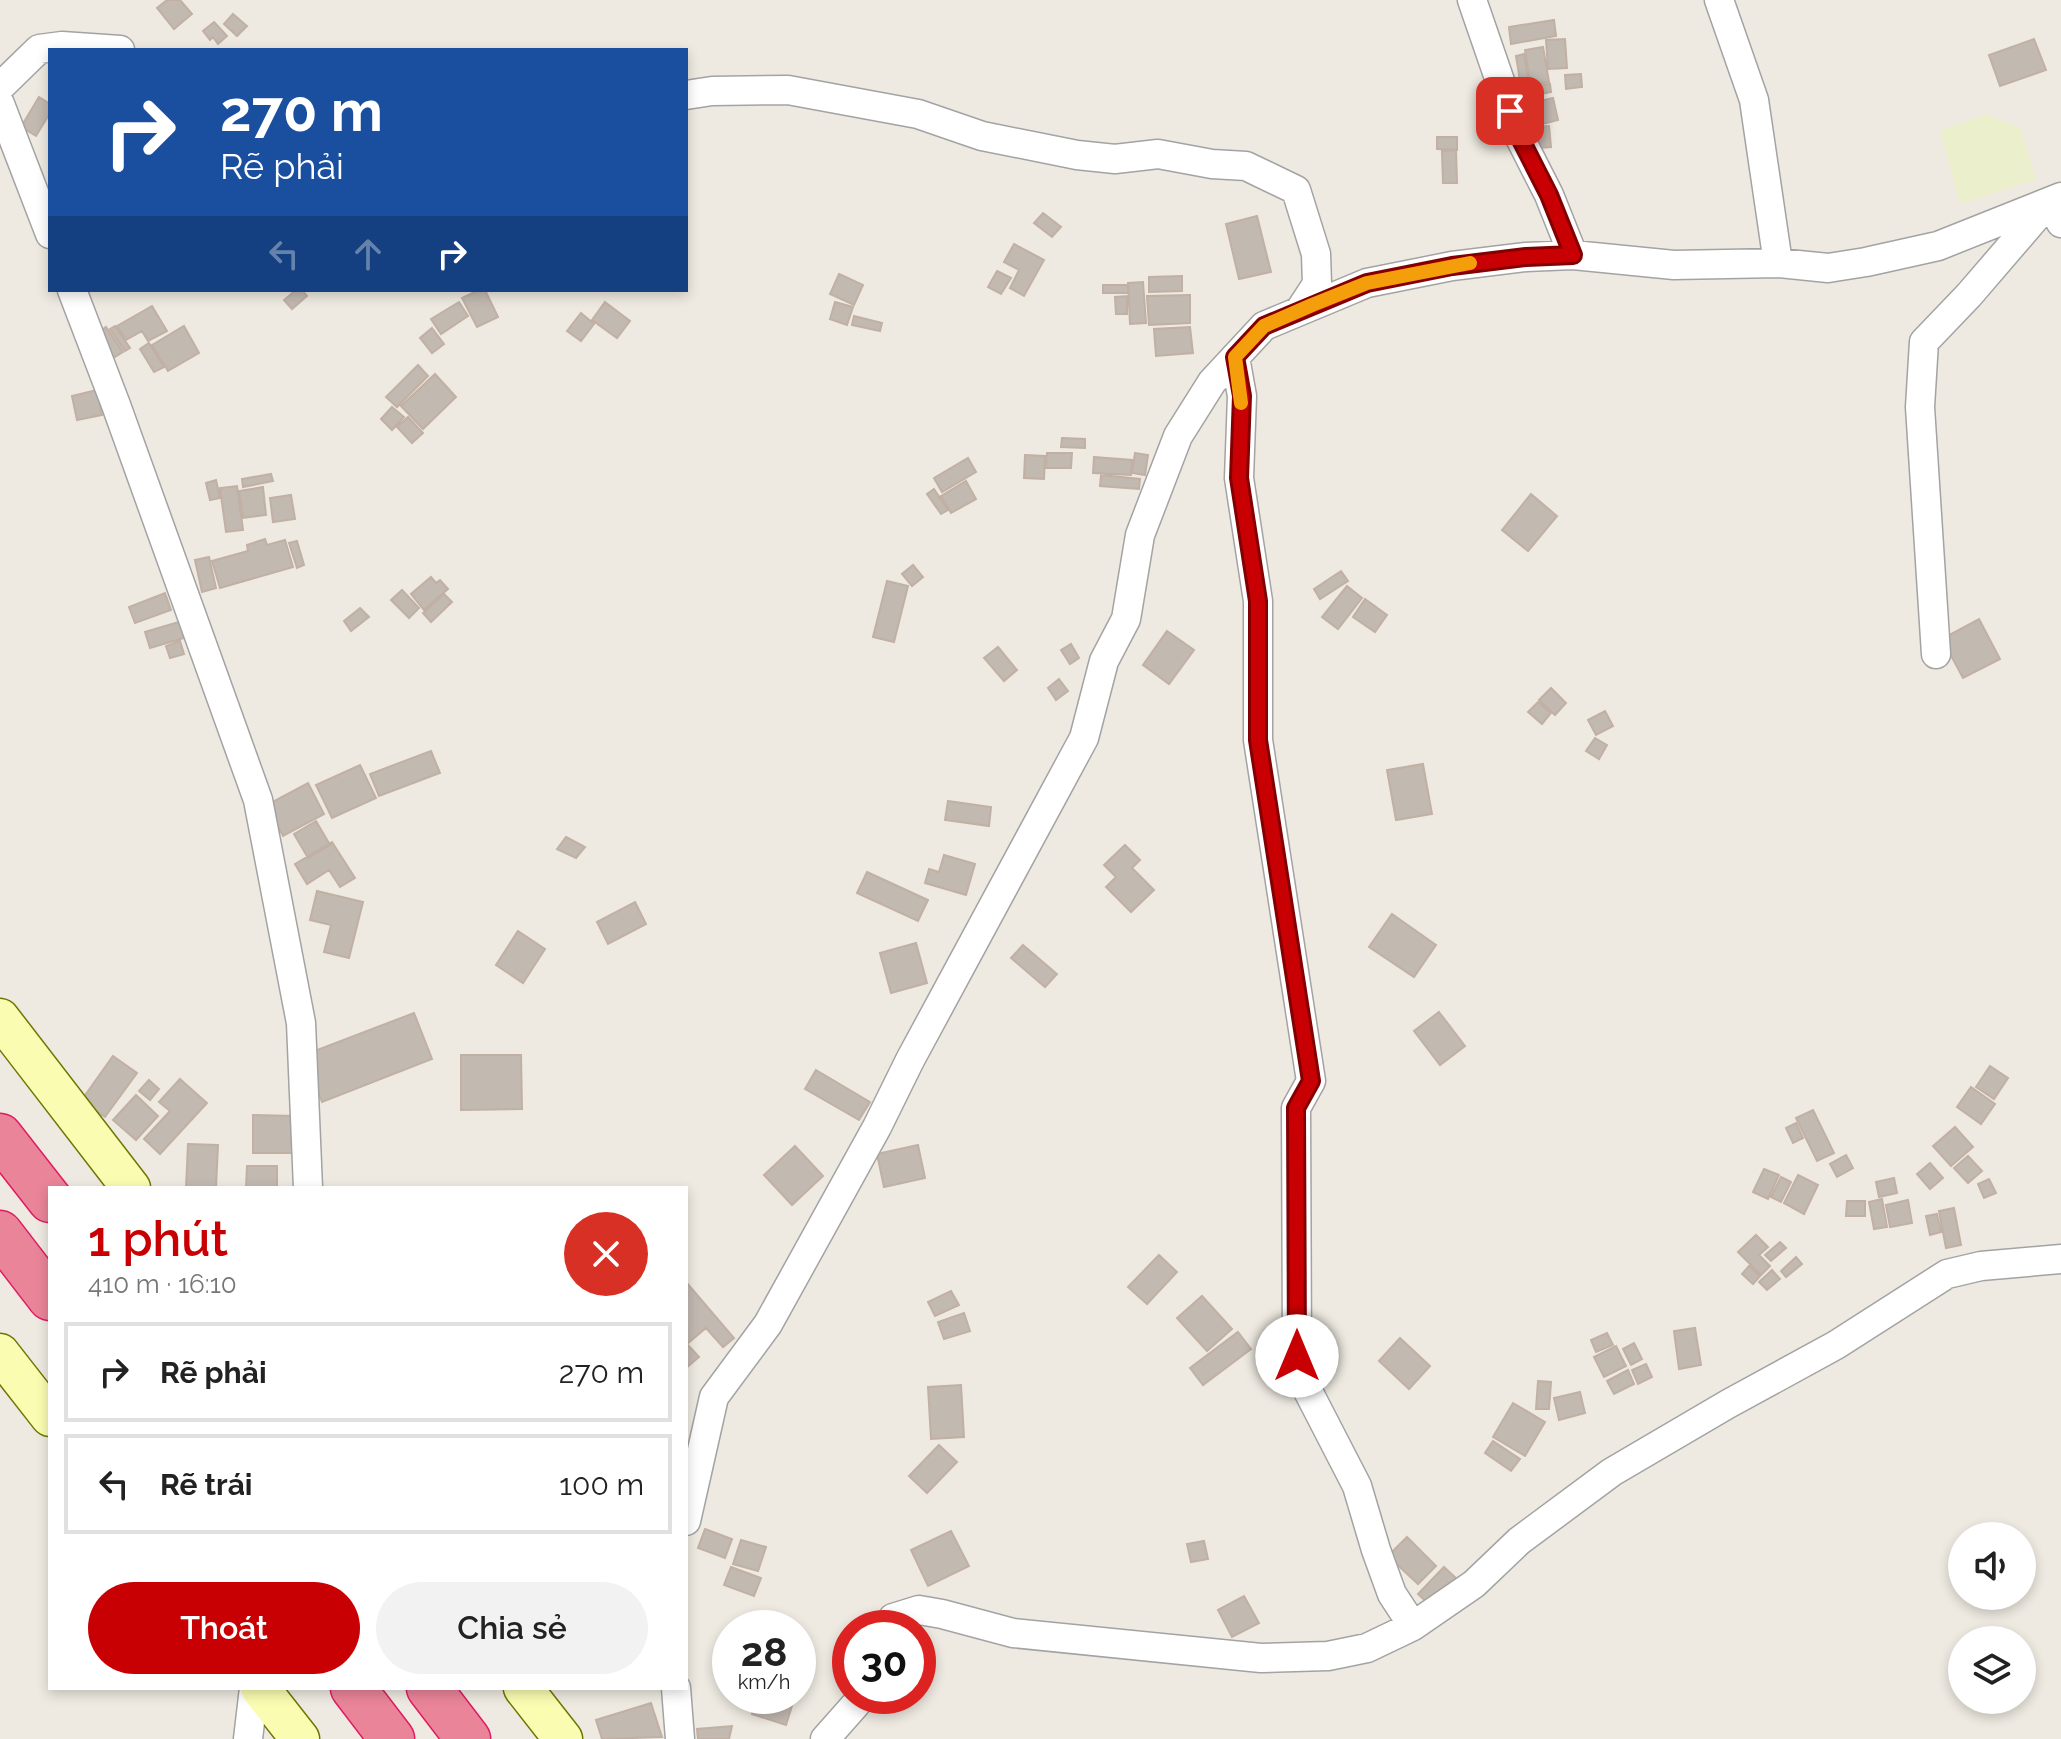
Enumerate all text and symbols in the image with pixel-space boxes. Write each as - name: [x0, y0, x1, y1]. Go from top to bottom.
- pin: [1476, 77, 1544, 145]
- text: 270 m: [220, 78, 383, 144]
- icon: right: [88, 80, 192, 184]
- icon: arrive: [1488, 89, 1532, 133]
- text: Rẽ phải: [220, 145, 344, 187]
- icon: left: [262, 232, 306, 276]
- icon: ahead: [346, 232, 390, 276]
- icon: right: [430, 232, 474, 276]
- text: 1 phút: [88, 1211, 228, 1267]
- button: close: [564, 1212, 648, 1296]
- text: 410 m · 16:10: [88, 1269, 237, 1299]
- position arrow: [1255, 1314, 1339, 1398]
- icon: right: [92, 1350, 136, 1394]
- text: Rẽ phải: [160, 1355, 267, 1390]
- text: 270 m: [559, 1355, 644, 1390]
- icon: left: [92, 1462, 136, 1506]
- text: Rẽ trái: [160, 1467, 253, 1502]
- text: 100 m: [559, 1467, 644, 1502]
- map controls: [1948, 1522, 2036, 1714]
- button: sound: [1948, 1522, 2036, 1610]
- button: Thoát: [88, 1582, 360, 1674]
- button: Chia sẻ: [376, 1582, 648, 1674]
- speed limit sign: 30: [832, 1610, 936, 1714]
- button: layers: [1948, 1626, 2036, 1714]
- text: 28: [741, 1628, 787, 1675]
- text: km/h: [738, 1670, 790, 1694]

